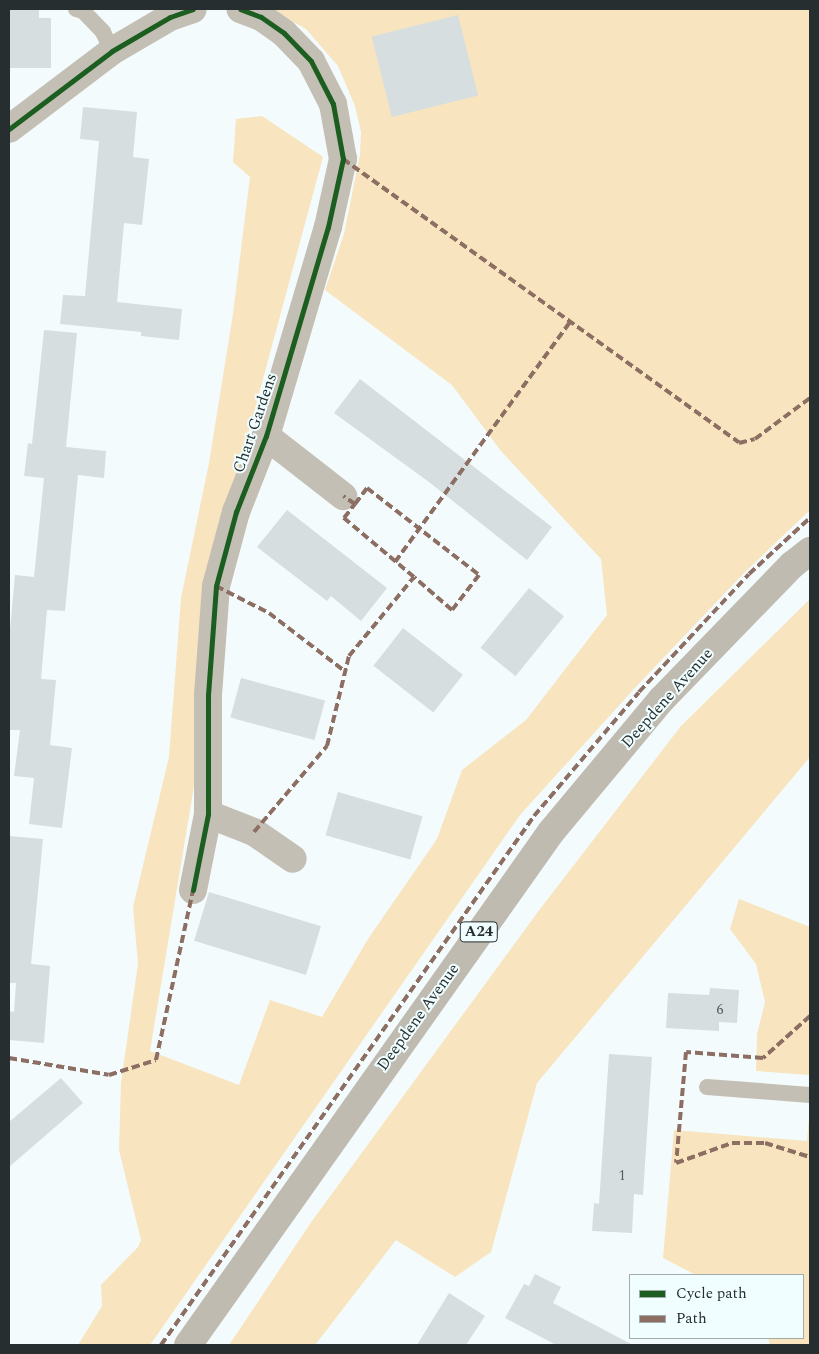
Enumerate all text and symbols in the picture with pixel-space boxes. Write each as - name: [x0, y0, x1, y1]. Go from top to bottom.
- street label: Chart Gardens: [229, 371, 281, 475]
- street label: Deepdene Avenue: [617, 644, 717, 752]
- road number: A24: [459, 920, 499, 944]
- street label: Deepdene Avenue: [373, 960, 463, 1074]
- house number: 6: [717, 1002, 723, 1018]
- house number: 1: [619, 1168, 625, 1184]
- legend: [629, 1274, 804, 1339]
- text: Cycle path: [676, 1282, 747, 1305]
- text: Path: [676, 1307, 707, 1330]

